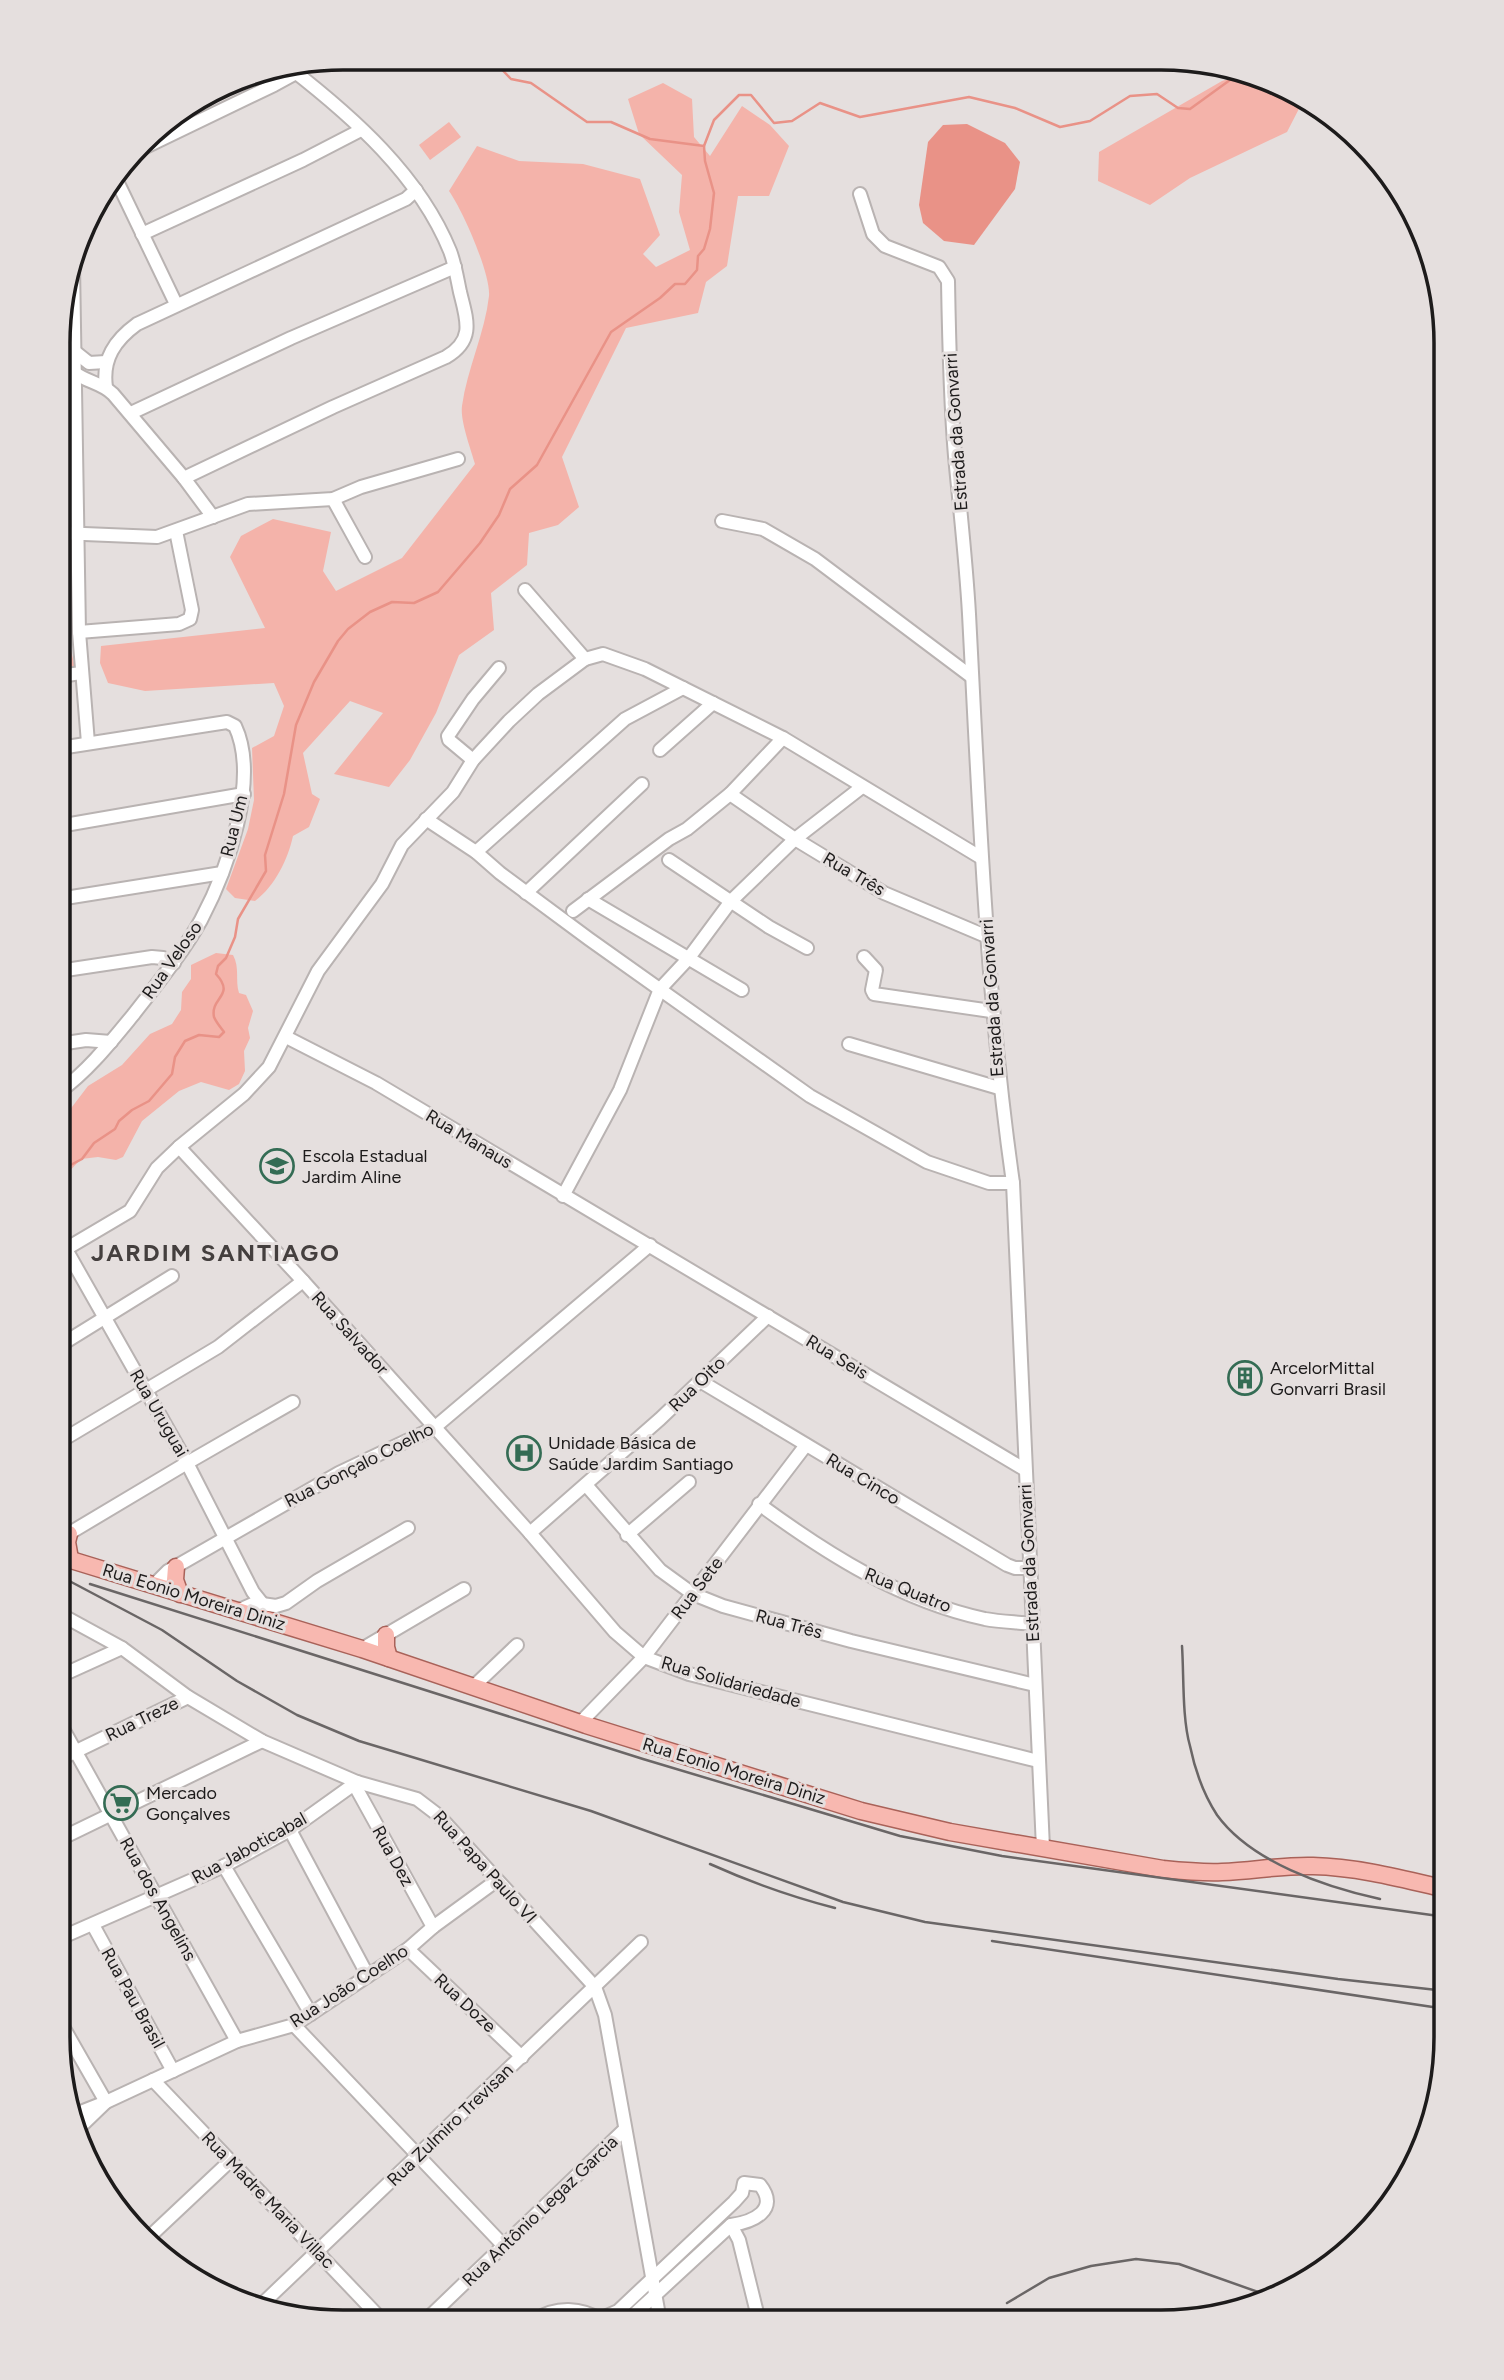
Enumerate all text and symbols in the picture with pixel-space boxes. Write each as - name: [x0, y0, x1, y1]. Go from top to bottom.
- street label: Estrada da Gonvarri: [940, 352, 972, 512]
- street label: Rua Um: [216, 793, 252, 859]
- street label: Rua Três: [819, 847, 889, 901]
- street label: Rua Veloso: [137, 917, 207, 1003]
- street label: Estrada da Gonvarri: [976, 918, 1008, 1078]
- street label: Rua Manaus: [422, 1105, 516, 1173]
- place label: Escola Estadual Jardim Aline: [302, 1145, 428, 1188]
- school or university icon: Escola Estadual Jardim Aline: [258, 1147, 296, 1185]
- district label: JARDIM SANTIAGO: [91, 1238, 341, 1267]
- street label: Rua Salvador: [307, 1287, 393, 1379]
- street label: Rua Seis: [802, 1330, 872, 1384]
- street label: Rua Oito: [664, 1352, 730, 1416]
- place label: ArcelorMittal Gonvarri Brasil: [1270, 1357, 1386, 1400]
- building icon: ArcelorMittal Gonvarri Brasil: [1226, 1359, 1264, 1397]
- street label: Rua Uruguai: [125, 1365, 193, 1461]
- street label: Rua Gonçalo Coelho: [281, 1418, 437, 1512]
- place label: Unidade Básica de Saúde Jardim Santiago: [548, 1432, 734, 1475]
- hospital icon: Unidade Básica de Saúde Jardim Santiago: [505, 1434, 543, 1472]
- street label: Rua Cinco: [822, 1448, 904, 1510]
- street label: Estrada da Gonvarri: [1014, 1483, 1044, 1643]
- street label: Rua Sete: [666, 1552, 728, 1624]
- street label: Rua Eonio Moreira Diniz: [100, 1559, 288, 1635]
- street label: Rua Quatro: [861, 1563, 955, 1617]
- street label: Rua Três: [753, 1605, 825, 1643]
- street label: Rua Solidariedade: [659, 1652, 804, 1713]
- street label: Rua Treze: [102, 1692, 182, 1746]
- street label: Rua Eonio Moreira Diniz: [640, 1733, 828, 1809]
- place label: Mercado Gonçalves: [146, 1782, 230, 1825]
- supermarket icon: Mercado Gonçalves: [102, 1784, 140, 1822]
- street label: Rua Papa Paulo VI: [429, 1806, 541, 1928]
- street label: Rua Jaboticabal: [188, 1807, 310, 1889]
- street label: Rua Dez: [367, 1822, 419, 1890]
- street label: Rua dos Angelins: [115, 1833, 201, 1965]
- street label: Rua João Coelho: [286, 1940, 412, 2032]
- street label: Rua Pau Brasil: [96, 1944, 170, 2052]
- street label: Rua Doze: [430, 1969, 501, 2037]
- street label: Rua Zulmiro Trevisan: [382, 2059, 518, 2191]
- street label: Rua Madre Maria Villac: [197, 2127, 339, 2273]
- street label: Rua Antônio Legaz Garcia: [458, 2131, 622, 2291]

